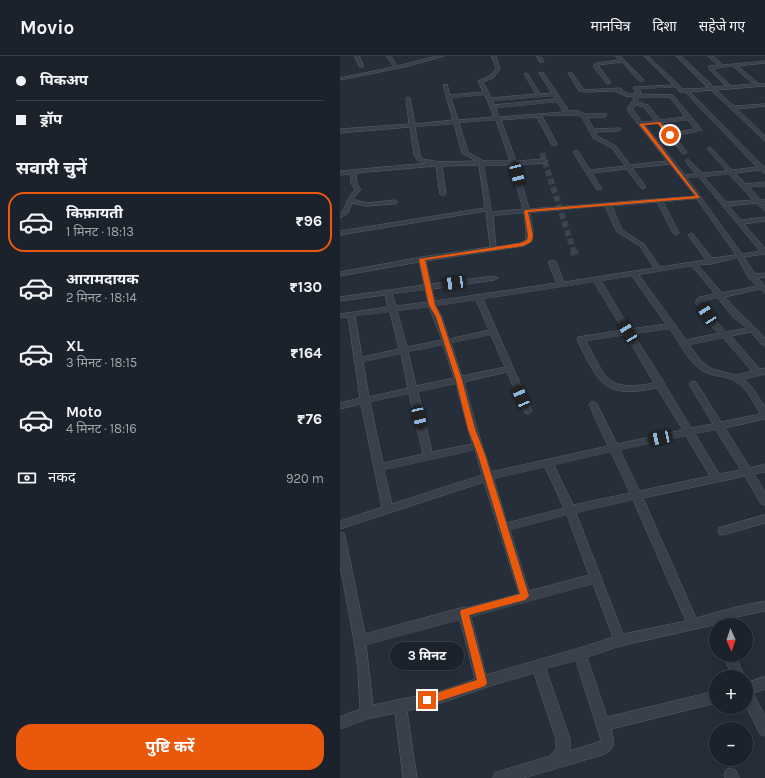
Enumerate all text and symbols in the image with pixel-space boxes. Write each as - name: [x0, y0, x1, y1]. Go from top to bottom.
- text: Movio: [20, 17, 74, 39]
- text: मानचित्र: [591, 18, 631, 35]
- text: दिशा: [653, 18, 677, 35]
- text: सहेजे गए: [699, 18, 745, 35]
- text: पिकअप: [40, 71, 88, 89]
- text: ड्रॉप: [40, 110, 62, 128]
- route start: [661, 126, 679, 144]
- text: सवारी चुनें: [16, 157, 87, 179]
- car: [508, 161, 526, 187]
- icon: car: [18, 204, 54, 240]
- text: किफ़ायती: [66, 204, 123, 222]
- text: ₹96: [295, 212, 322, 230]
- text: 1 मिनट · 18:13: [66, 224, 134, 239]
- icon: car: [18, 270, 54, 306]
- text: आरामदायक: [66, 270, 139, 288]
- car: [441, 275, 467, 291]
- text: ₹130: [289, 278, 322, 296]
- text: 2 मिनट · 18:14: [66, 290, 137, 305]
- car: [695, 301, 719, 327]
- car: [617, 319, 639, 345]
- icon: car: [18, 336, 54, 372]
- text: XL: [66, 337, 84, 355]
- text: ₹164: [290, 344, 322, 362]
- text: 3 मिनट · 18:15: [66, 355, 137, 370]
- car: [511, 384, 531, 410]
- icon: car: [18, 402, 54, 438]
- text: Moto: [66, 403, 102, 421]
- car: [410, 404, 428, 430]
- text: ₹76: [297, 410, 322, 428]
- text: 4 मिनट · 18:16: [66, 421, 137, 436]
- car: [647, 430, 673, 446]
- icon: cash: [16, 467, 38, 489]
- text: नकद: [48, 468, 76, 486]
- text: 920 m: [286, 471, 324, 486]
- north arrow: [709, 618, 753, 662]
- map controls: [709, 618, 753, 766]
- callout: 3 मिनट: [390, 642, 464, 670]
- text: 3 मिनट: [408, 648, 446, 663]
- button: +: [709, 670, 753, 714]
- route end: [418, 691, 436, 709]
- button: −: [709, 722, 753, 766]
- button: पुष्टि करें: [16, 724, 324, 770]

